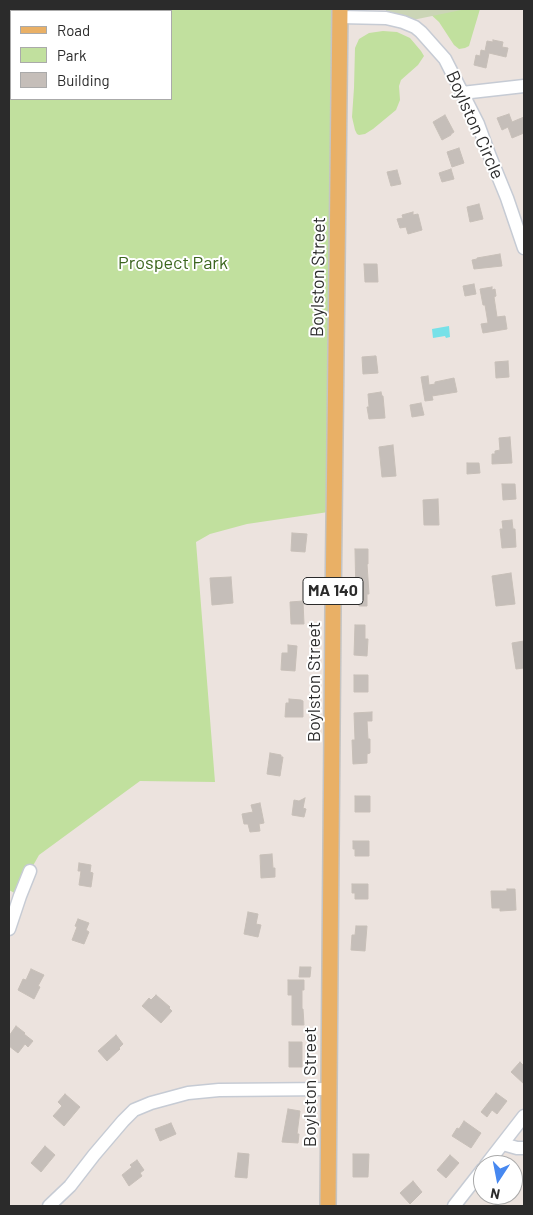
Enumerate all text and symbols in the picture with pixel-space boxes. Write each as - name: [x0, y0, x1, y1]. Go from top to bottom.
- legend: [10, 10, 172, 100]
- text: Road: [57, 21, 90, 39]
- text: Park: [57, 46, 86, 64]
- street label: Boylston Circle: [441, 67, 509, 183]
- text: Building: [57, 71, 110, 89]
- street label: Boylston Street: [306, 217, 330, 337]
- park label: Prospect Park: [118, 252, 228, 274]
- road number: MA 140: [303, 578, 363, 604]
- street label: Boylston Street: [303, 622, 325, 742]
- street label: Boylston Street: [299, 1027, 321, 1147]
- north arrow: [473, 1155, 523, 1205]
- text: N: [489, 1185, 501, 1203]

